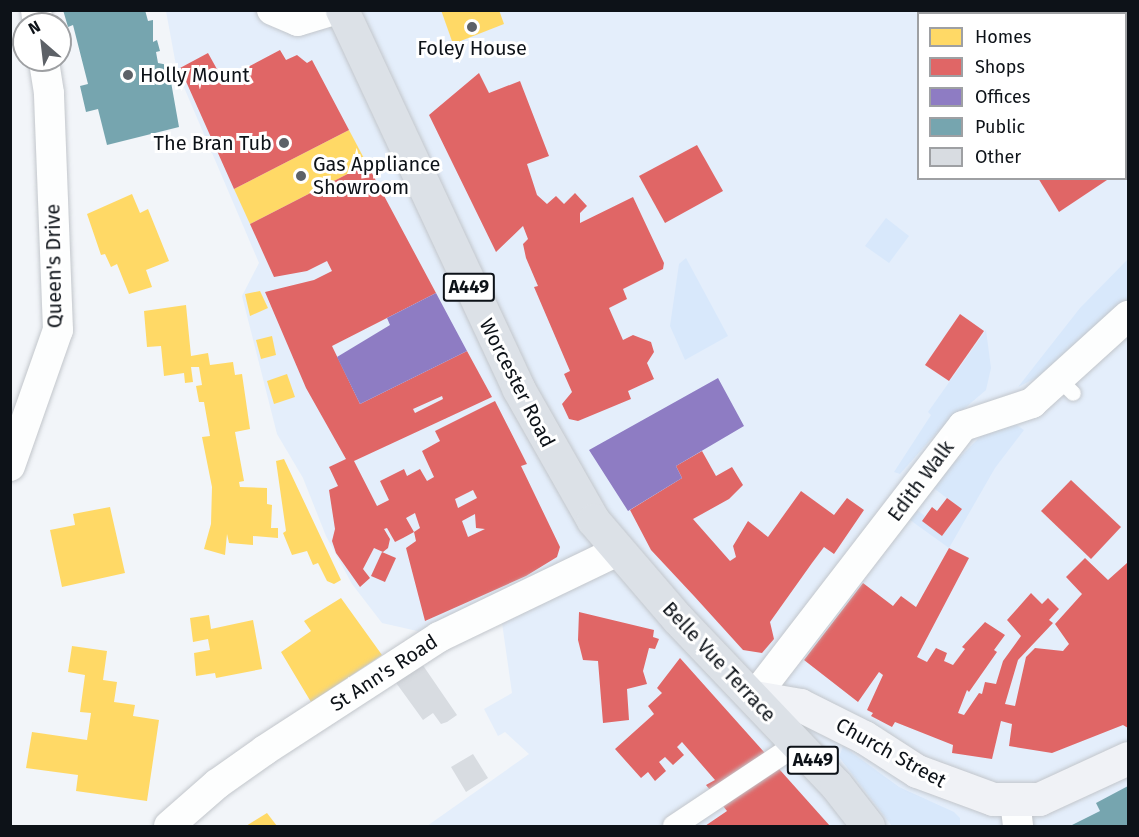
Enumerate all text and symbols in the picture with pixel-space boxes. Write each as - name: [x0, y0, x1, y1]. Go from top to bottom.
- north arrow: [12, 12, 72, 72]
- legend: [917, 12, 1127, 180]
- text: N: [25, 17, 43, 38]
- marker: Foley House: [465, 20, 479, 34]
- text: Homes: [975, 26, 1031, 48]
- place label: Foley House: [417, 36, 527, 60]
- text: Shops: [975, 56, 1025, 78]
- place label: Holly Mount: [140, 63, 250, 87]
- marker: Holly Mount: [121, 68, 135, 82]
- text: Offices: [975, 86, 1030, 108]
- text: Public: [975, 116, 1025, 138]
- place label: The Bran Tub: [154, 131, 272, 155]
- marker: The Bran Tub: [277, 136, 291, 150]
- text: Other: [975, 146, 1021, 168]
- place label: Gas Appliance Showroom: [313, 152, 440, 199]
- marker: Gas Appliance Showroom: [294, 169, 308, 183]
- street label: Queen's Drive: [41, 204, 67, 328]
- road number: A449: [442, 272, 496, 302]
- street label: Worcester Road: [474, 315, 560, 451]
- street label: Edith Walk: [883, 436, 959, 526]
- street label: Belle Vue Terrace: [657, 597, 781, 727]
- street label: St Ann's Road: [326, 629, 442, 717]
- street label: Church Street: [832, 713, 950, 793]
- road number: A449: [786, 745, 840, 775]

